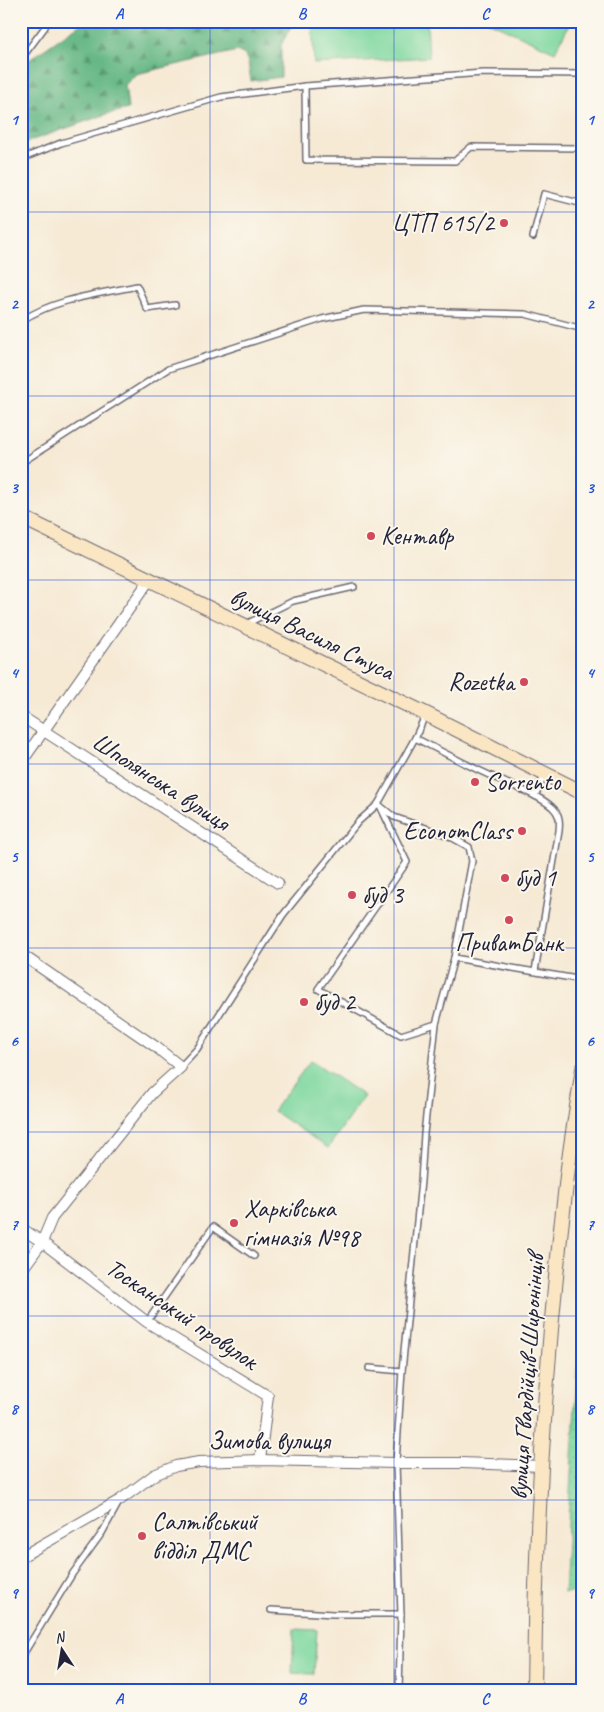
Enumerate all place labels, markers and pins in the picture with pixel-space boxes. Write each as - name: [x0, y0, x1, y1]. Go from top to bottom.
- place label: ЦТП 615/2: [392, 207, 496, 239]
- marker: ЦТП 615/2: [498, 217, 510, 229]
- place label: Кентавр: [381, 520, 455, 552]
- marker: Кентавр: [365, 530, 377, 542]
- place label: Rozetka: [448, 666, 517, 698]
- marker: Rozetka: [518, 676, 530, 688]
- place label: Sorrento: [485, 766, 561, 798]
- marker: Sorrento: [469, 776, 481, 788]
- place label: EconomClass: [404, 815, 514, 847]
- marker: EconomClass: [516, 825, 528, 837]
- place label: буд 1: [515, 862, 558, 894]
- marker: буд 1: [499, 872, 511, 884]
- place label: буд 3: [362, 879, 405, 911]
- marker: буд 3: [346, 889, 358, 901]
- marker: ПриватБанк: [503, 914, 515, 926]
- place label: ПриватБанк: [455, 927, 565, 959]
- place label: буд 2: [314, 986, 357, 1018]
- marker: буд 2: [298, 996, 310, 1008]
- place label: Харківська гімназія №98: [244, 1193, 362, 1254]
- marker: Харківська гімназія №98: [228, 1217, 240, 1229]
- place label: Салтівський відділ ДМС: [152, 1506, 259, 1567]
- marker: Салтівський відділ ДМС: [136, 1530, 148, 1542]

